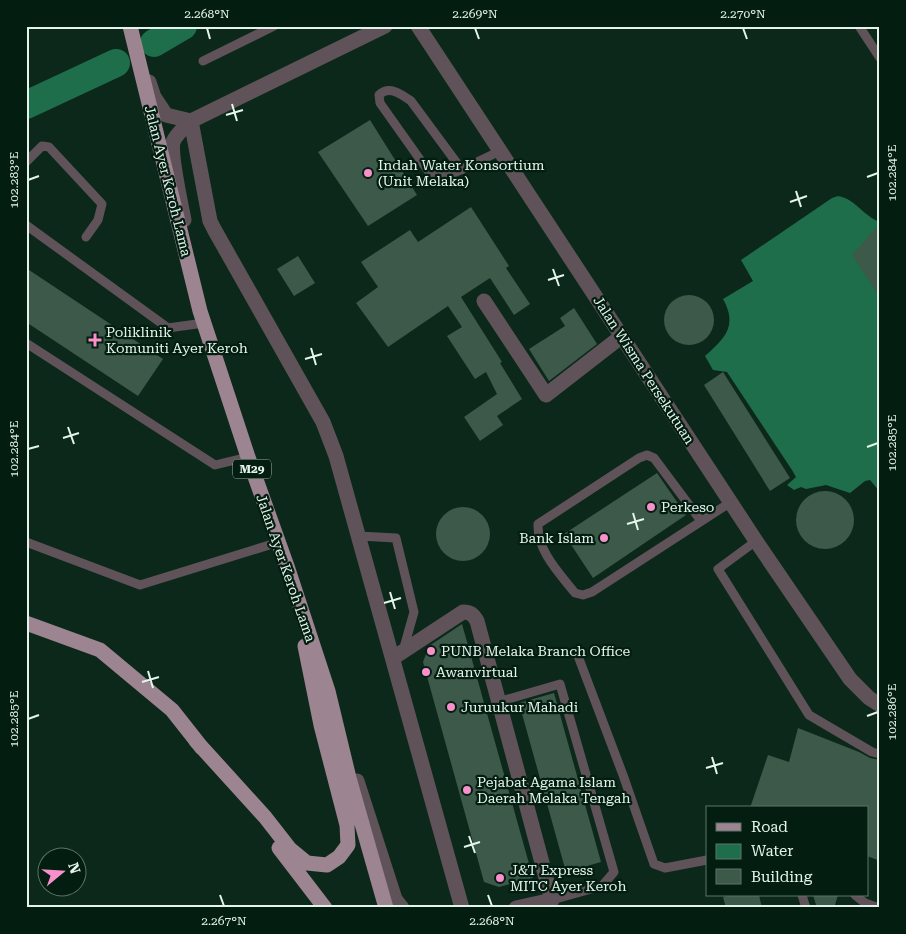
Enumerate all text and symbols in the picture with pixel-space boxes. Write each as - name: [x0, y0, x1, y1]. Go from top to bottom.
- text: 2.268°N: [184, 7, 230, 21]
- text: 2.269°N: [452, 7, 498, 21]
- text: 2.270°N: [720, 7, 766, 21]
- street label: Jalan Ayer Keroh Lama: [141, 104, 195, 259]
- text: 102.284°E: [885, 145, 899, 201]
- text: 102.283°E: [7, 152, 21, 208]
- place label: Indah Water Konsortium (Unit Melaka): [378, 157, 545, 189]
- marker: Indah Water Konsortium (Unit Melaka): [362, 167, 374, 179]
- street label: Jalan Wisma Persekutuan: [590, 293, 698, 447]
- place label: Poliklinik Komuniti Ayer Keroh: [106, 324, 248, 356]
- marker: Poliklinik Komuniti Ayer Keroh: [88, 333, 102, 347]
- text: 102.285°E: [885, 415, 899, 471]
- text: 102.284°E: [7, 421, 21, 477]
- road number: M29: [233, 459, 271, 478]
- street label: Jalan Ayer Keroh Lama: [253, 492, 319, 644]
- place label: Perkeso: [661, 499, 714, 515]
- marker: Perkeso: [645, 501, 657, 513]
- place label: Bank Islam: [519, 530, 594, 546]
- marker: Bank Islam: [598, 532, 610, 544]
- place label: PUNB Melaka Branch Office: [441, 643, 631, 659]
- marker: PUNB Melaka Branch Office: [425, 645, 437, 657]
- place label: Awanvirtual: [436, 664, 518, 680]
- marker: Awanvirtual: [420, 666, 432, 678]
- text: 102.286°E: [885, 684, 899, 740]
- text: 102.285°E: [7, 691, 21, 747]
- place label: Juruukur Mahadi: [461, 699, 579, 715]
- marker: Juruukur Mahadi: [445, 701, 457, 713]
- place label: Pejabat Agama Islam Daerah Melaka Tengah: [477, 774, 630, 806]
- marker: Pejabat Agama Islam Daerah Melaka Tengah: [461, 784, 473, 796]
- legend: [706, 806, 868, 896]
- text: Road: [751, 818, 788, 836]
- text: Water: [751, 842, 793, 860]
- north arrow: [38, 846, 88, 896]
- text: N: [65, 860, 84, 876]
- place label: J&T Express MITC Ayer Keroh: [510, 862, 626, 894]
- text: Building: [751, 868, 813, 886]
- marker: J&T Express MITC Ayer Keroh: [494, 872, 506, 884]
- text: 2.267°N: [201, 914, 247, 928]
- text: 2.268°N: [469, 914, 515, 928]

